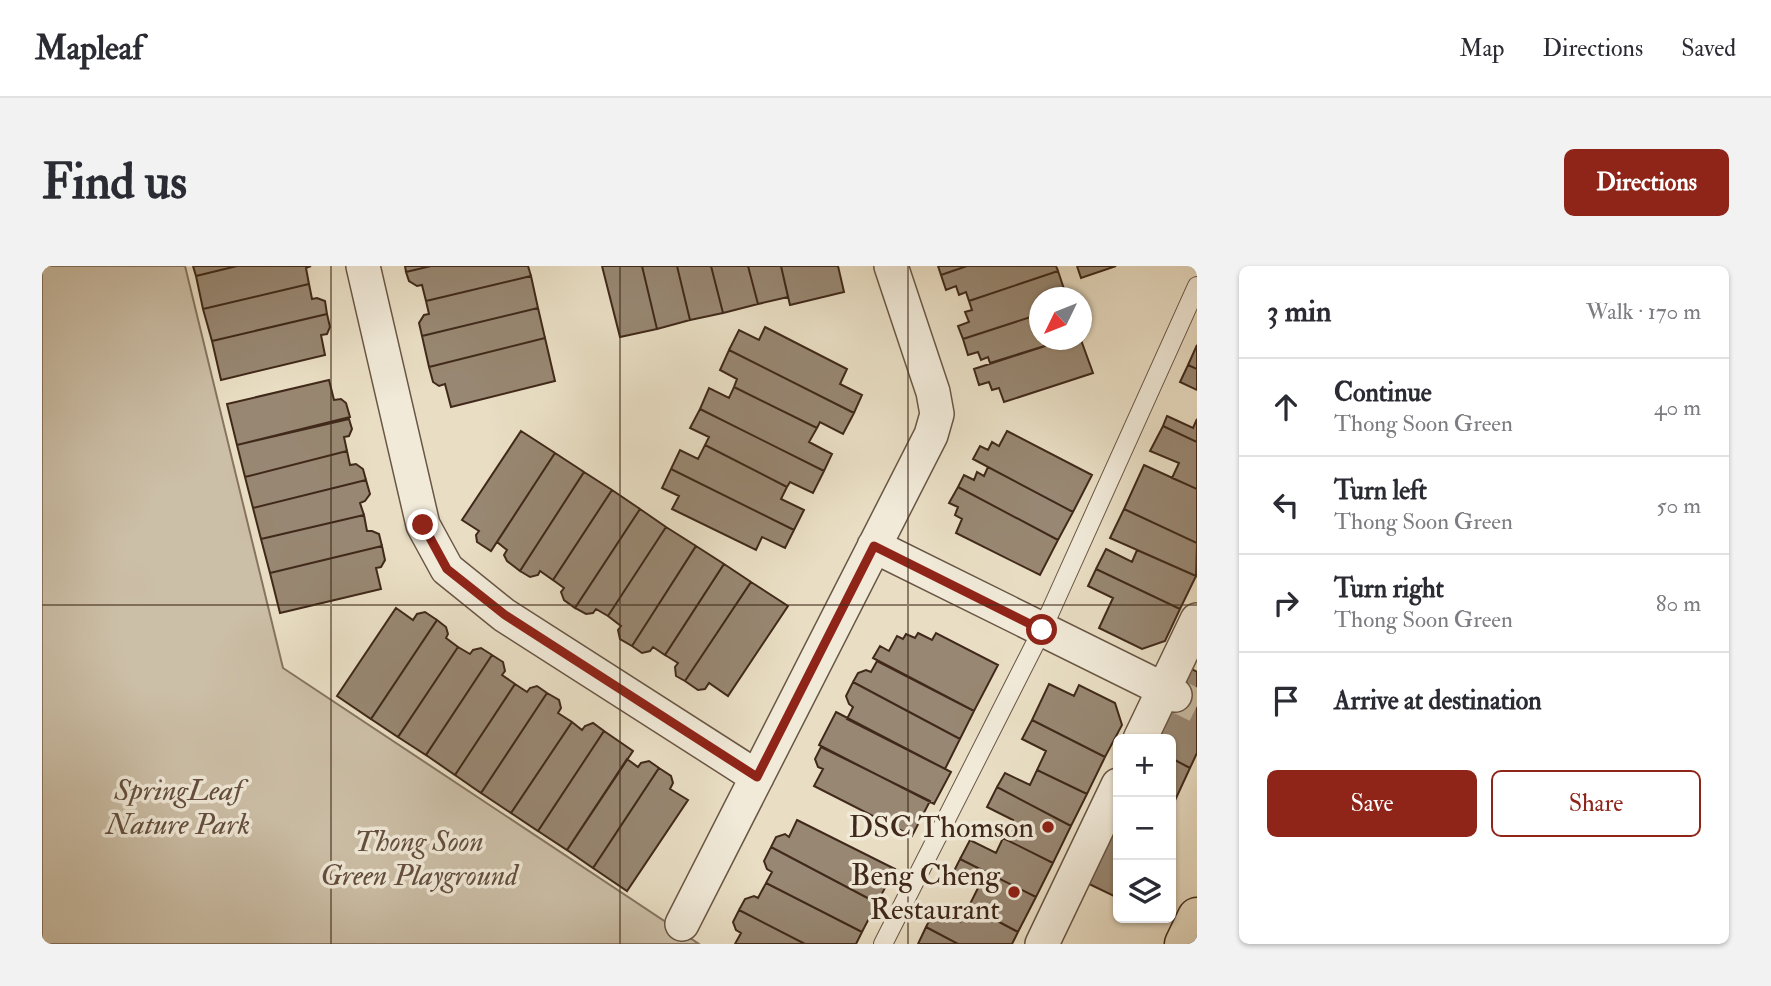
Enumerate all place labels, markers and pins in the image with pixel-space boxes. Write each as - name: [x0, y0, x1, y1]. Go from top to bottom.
- place label: DSC Thomson: [849, 809, 1034, 846]
- marker: DSC Thomson: [1040, 819, 1056, 835]
- place label: Beng Cheng Restaurant: [851, 857, 1001, 928]
- marker: Beng Cheng Restaurant: [1006, 884, 1022, 900]

